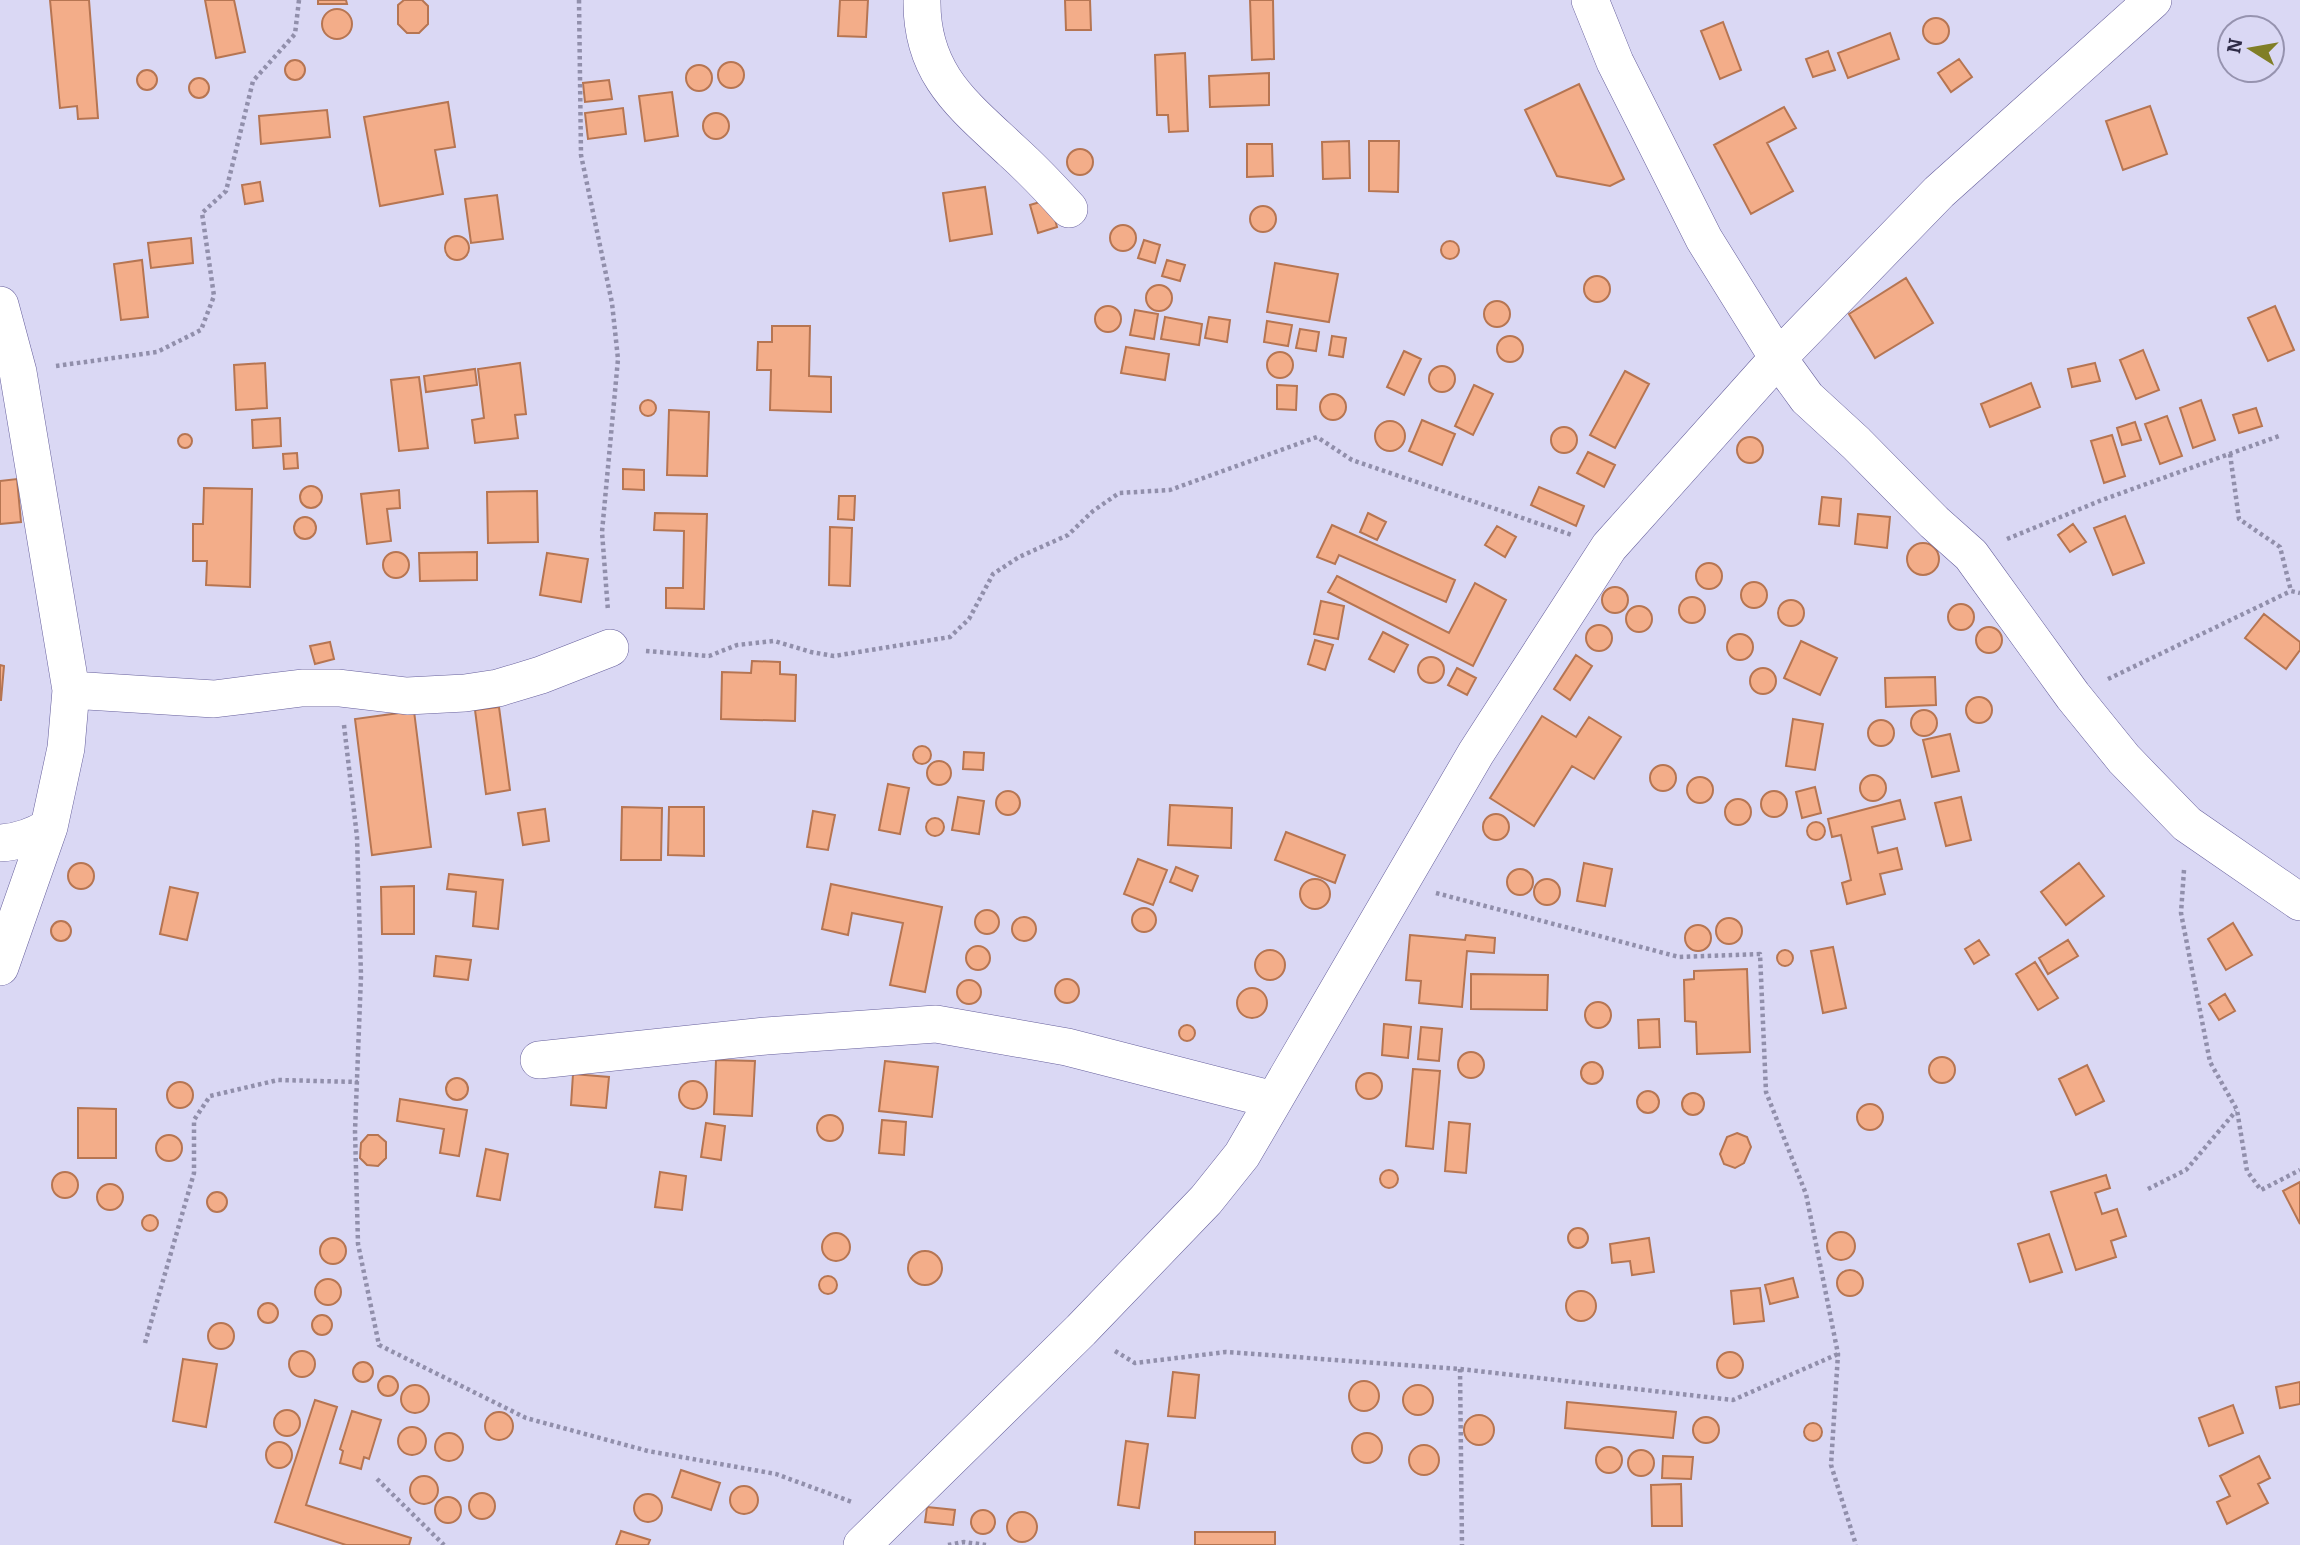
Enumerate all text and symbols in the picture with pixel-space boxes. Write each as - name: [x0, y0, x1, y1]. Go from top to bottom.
- north arrow: [2216, 14, 2286, 84]
- text: N: [2222, 36, 2248, 55]

